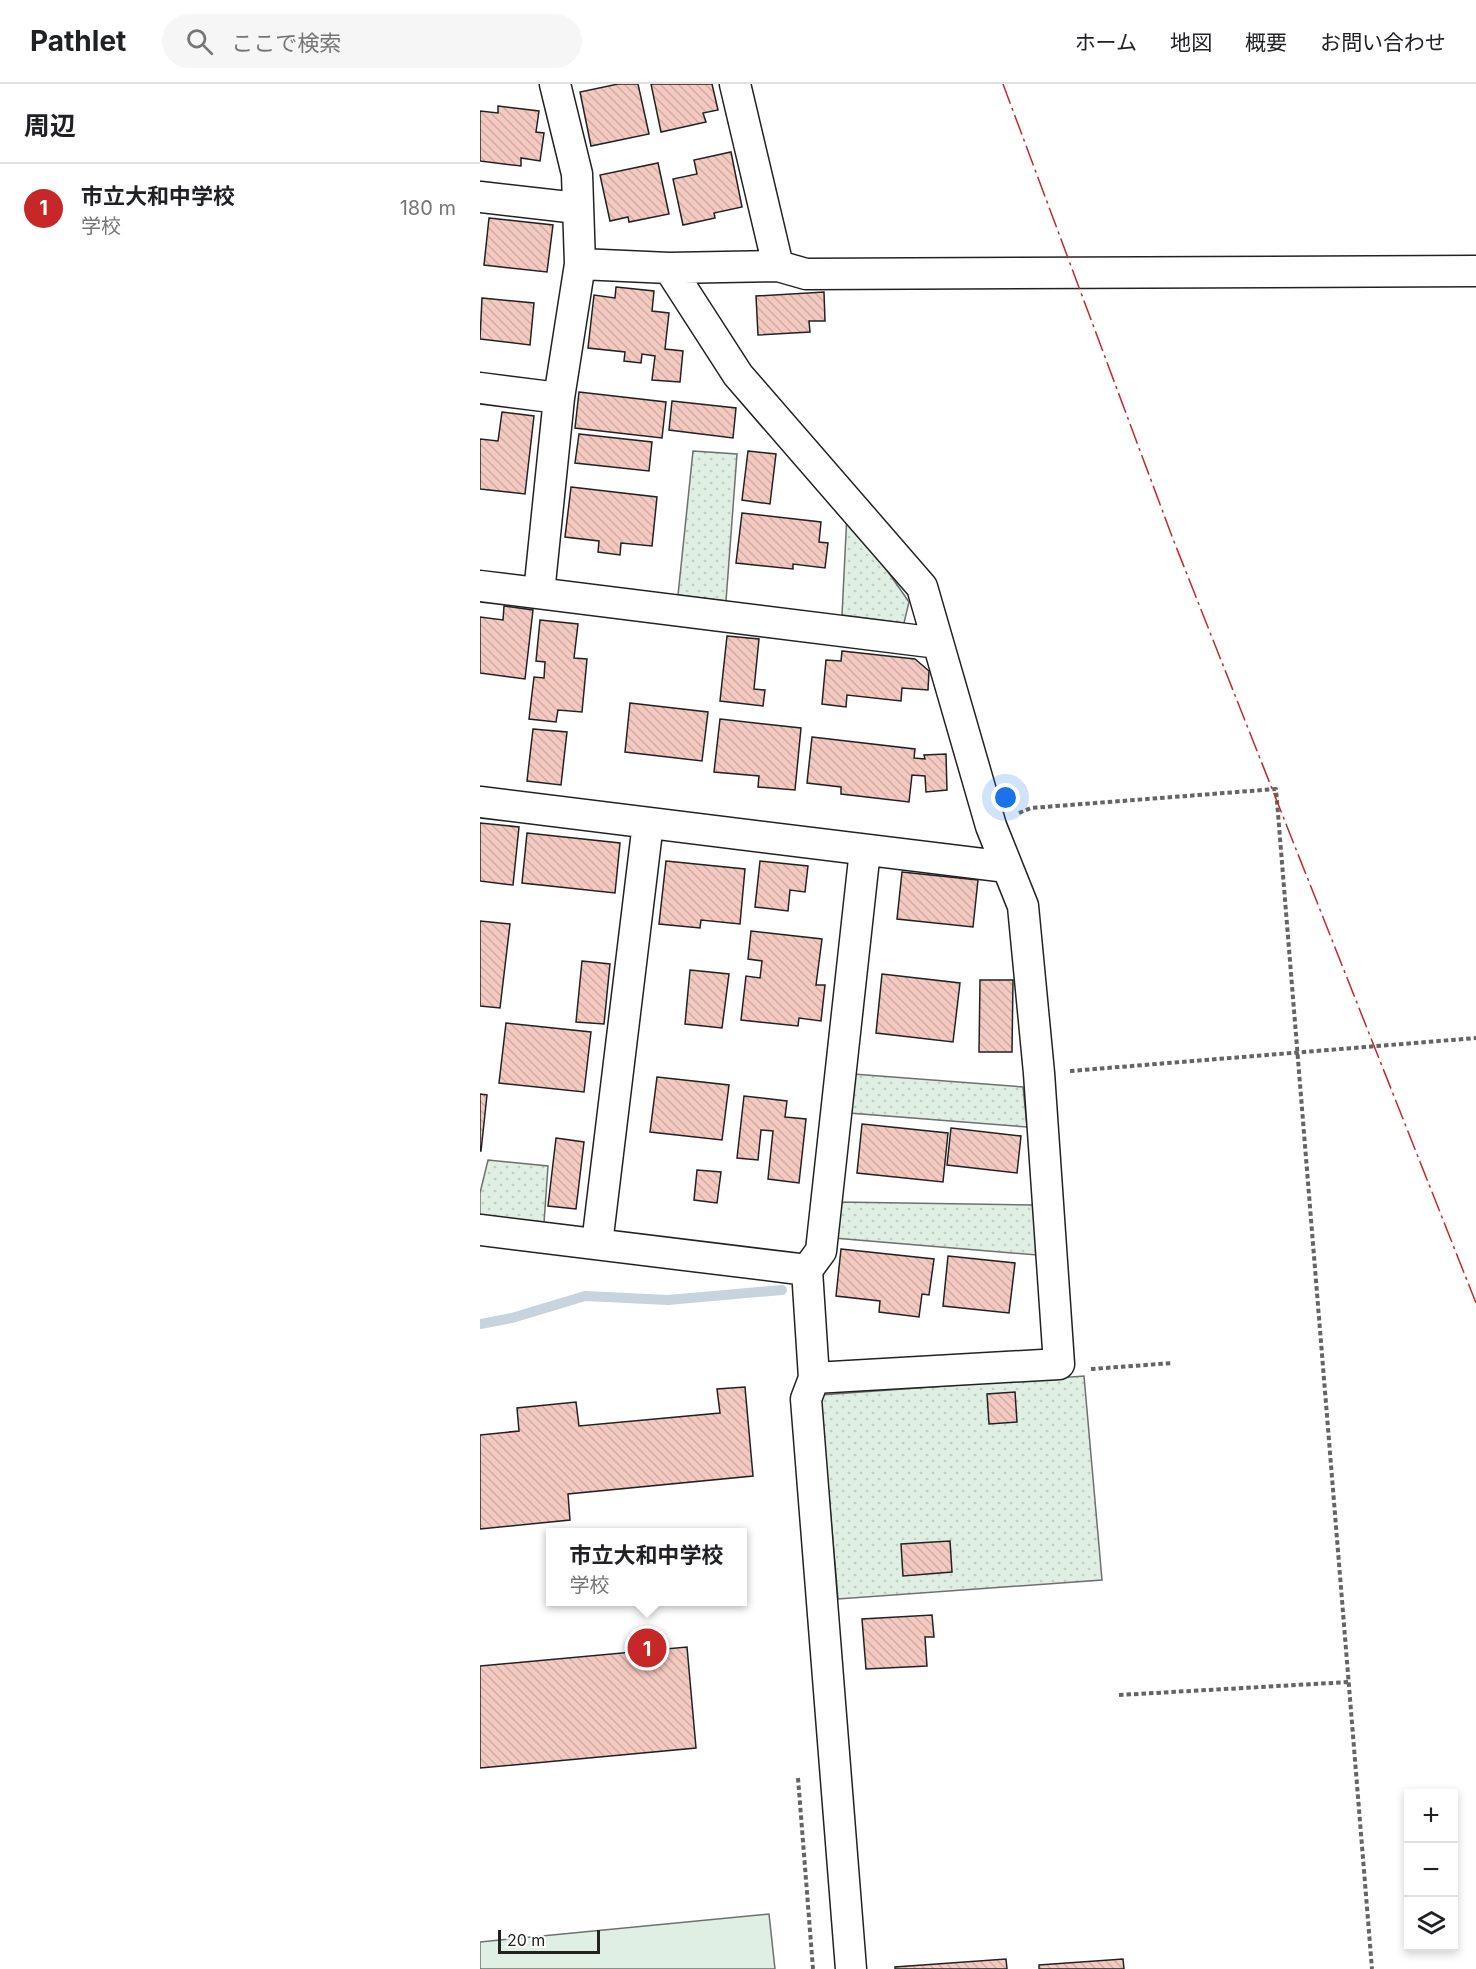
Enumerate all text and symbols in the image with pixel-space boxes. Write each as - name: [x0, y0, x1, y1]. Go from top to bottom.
- search box: [162, 14, 582, 68]
- text: Pathlet: [30, 24, 126, 58]
- icon: search: [183, 25, 216, 58]
- text: ここで検索: [231, 30, 341, 56]
- text: ホーム: [1075, 30, 1137, 55]
- text: 地図: [1170, 30, 1212, 55]
- text: 概要: [1245, 30, 1287, 55]
- text: お問い合わせ: [1320, 30, 1446, 55]
- text: 周辺: [24, 110, 76, 141]
- text: 市立大和中学校: [81, 183, 235, 209]
- text: 1: [39, 196, 48, 220]
- text: 180 m: [400, 196, 456, 220]
- text: 学校: [81, 214, 121, 238]
- your location: [991, 783, 1020, 812]
- popup: [546, 1528, 747, 1606]
- text: 市立大和中学校: [569, 1542, 724, 1568]
- text: 学校: [569, 1573, 609, 1597]
- pin: 1: [628, 1626, 666, 1670]
- map controls: [1404, 1789, 1458, 1951]
- button: +: [1404, 1789, 1458, 1843]
- button: −: [1404, 1843, 1458, 1897]
- button: layers: [1404, 1897, 1458, 1951]
- scale bar: [498, 1927, 600, 1954]
- text: 20 m: [507, 1930, 545, 1950]

